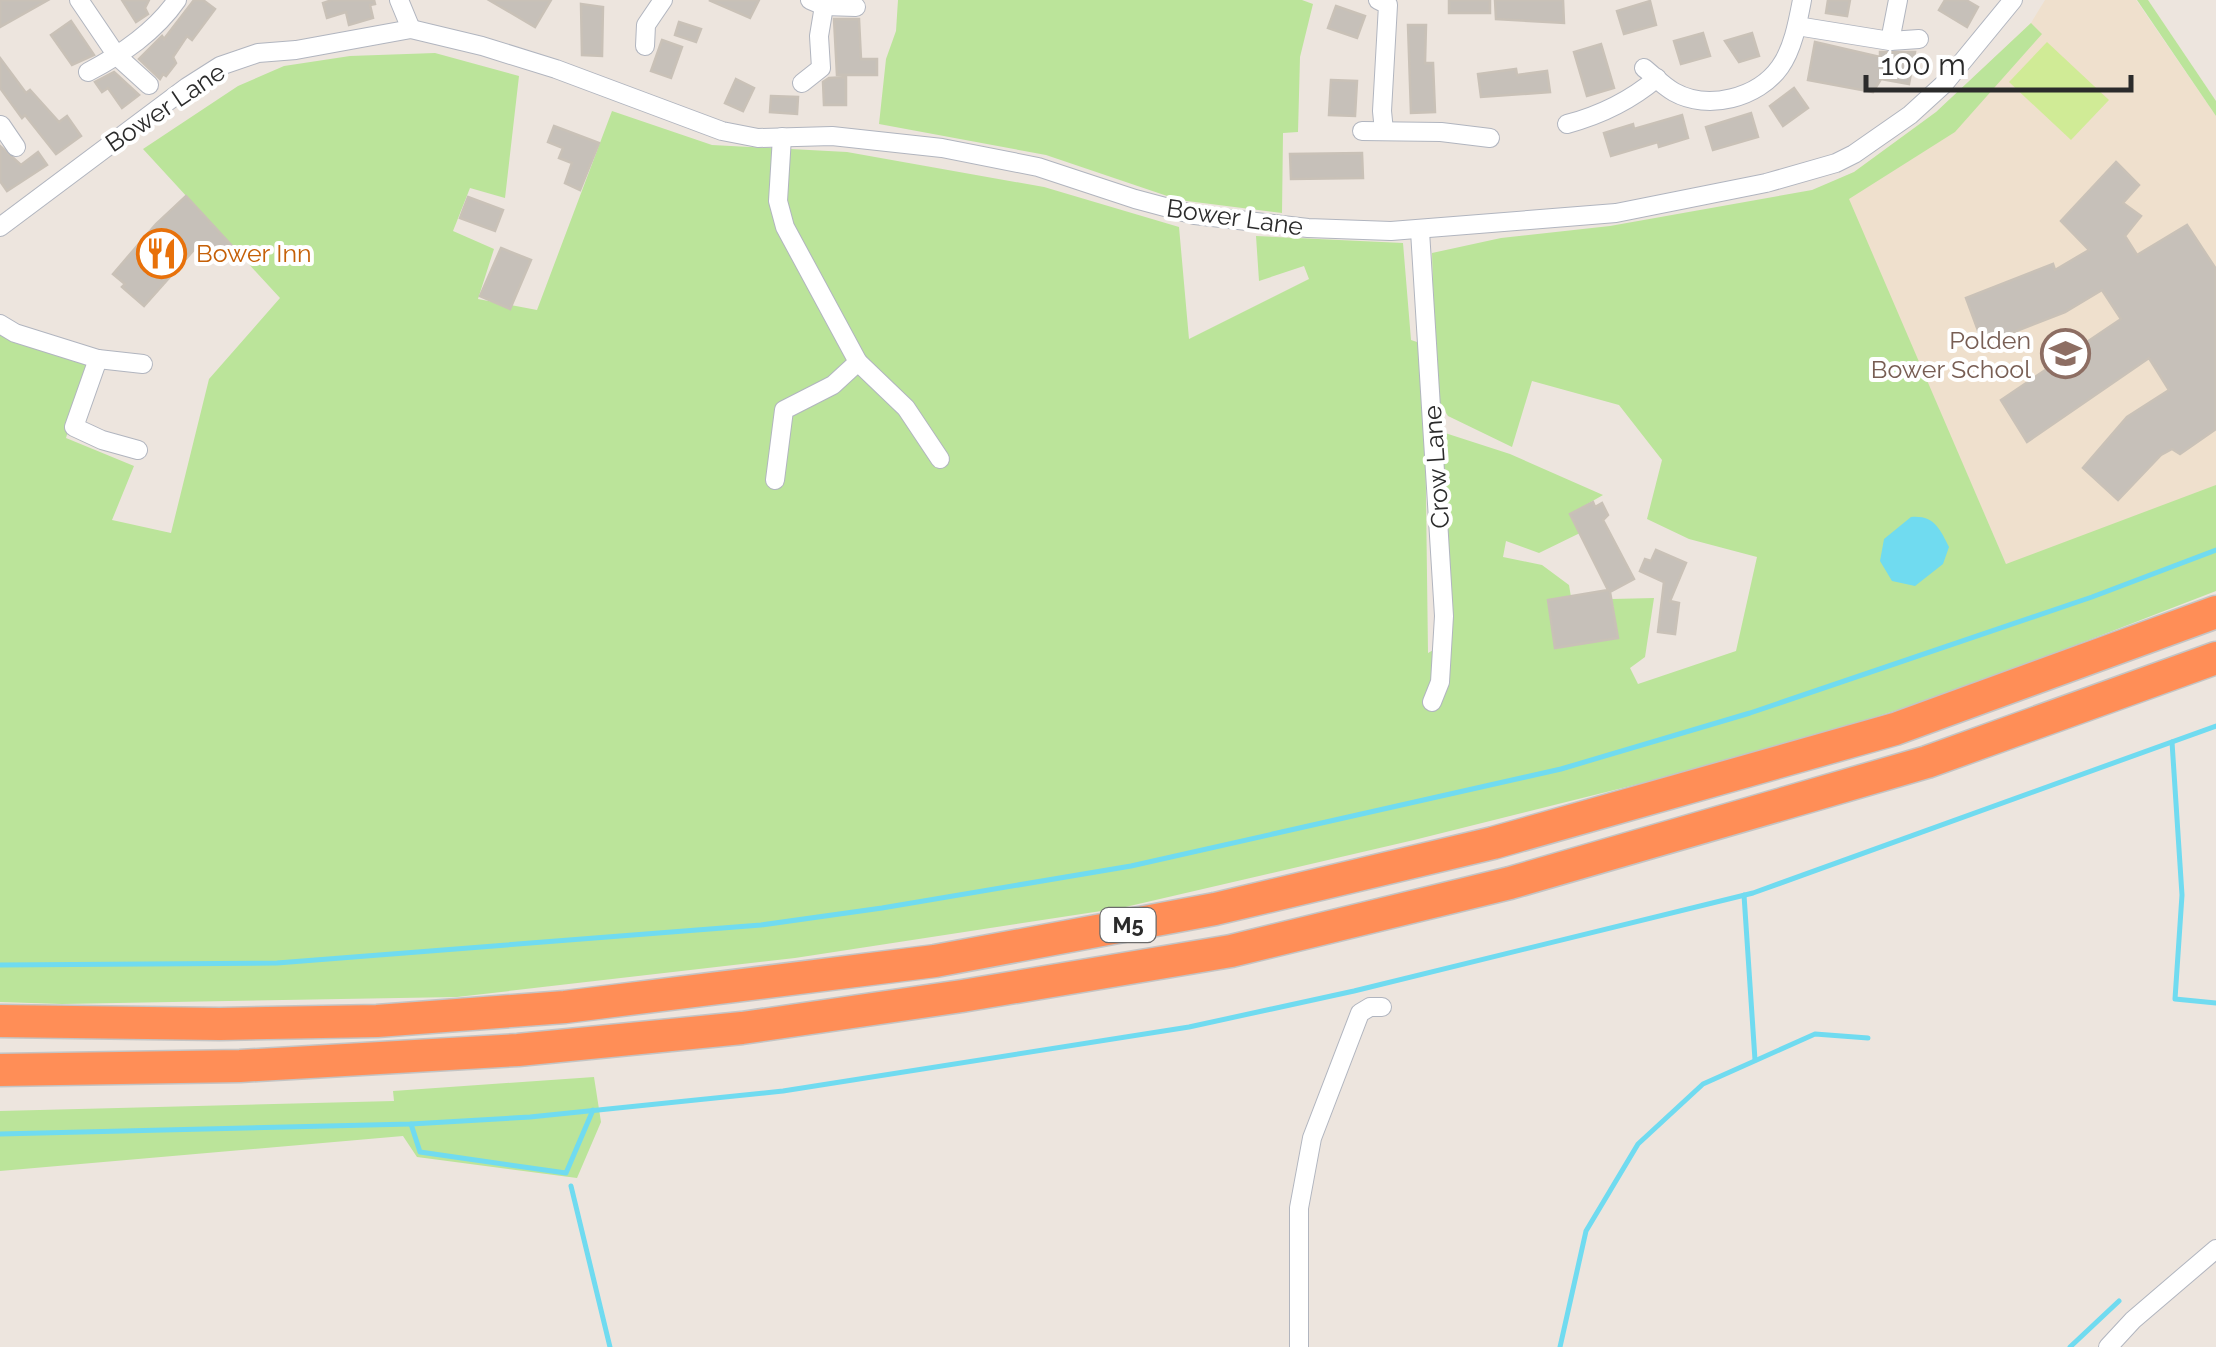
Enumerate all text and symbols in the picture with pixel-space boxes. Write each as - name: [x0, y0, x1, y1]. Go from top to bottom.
- scale bar: [1866, 30, 2131, 92]
- text: 100 m: [1881, 47, 1966, 82]
- street label: Bower Lane: [100, 56, 230, 158]
- street label: Bower Lane: [1165, 193, 1305, 241]
- restaurant icon: Bower Inn: [135, 227, 187, 279]
- place label: Bower Inn: [196, 238, 312, 268]
- place label: Polden Bower School: [1871, 325, 2031, 384]
- school or university icon: Polden Bower School: [2040, 328, 2092, 380]
- street label: Crow Lane: [1417, 404, 1455, 530]
- road number: M5: [1100, 908, 1156, 942]

